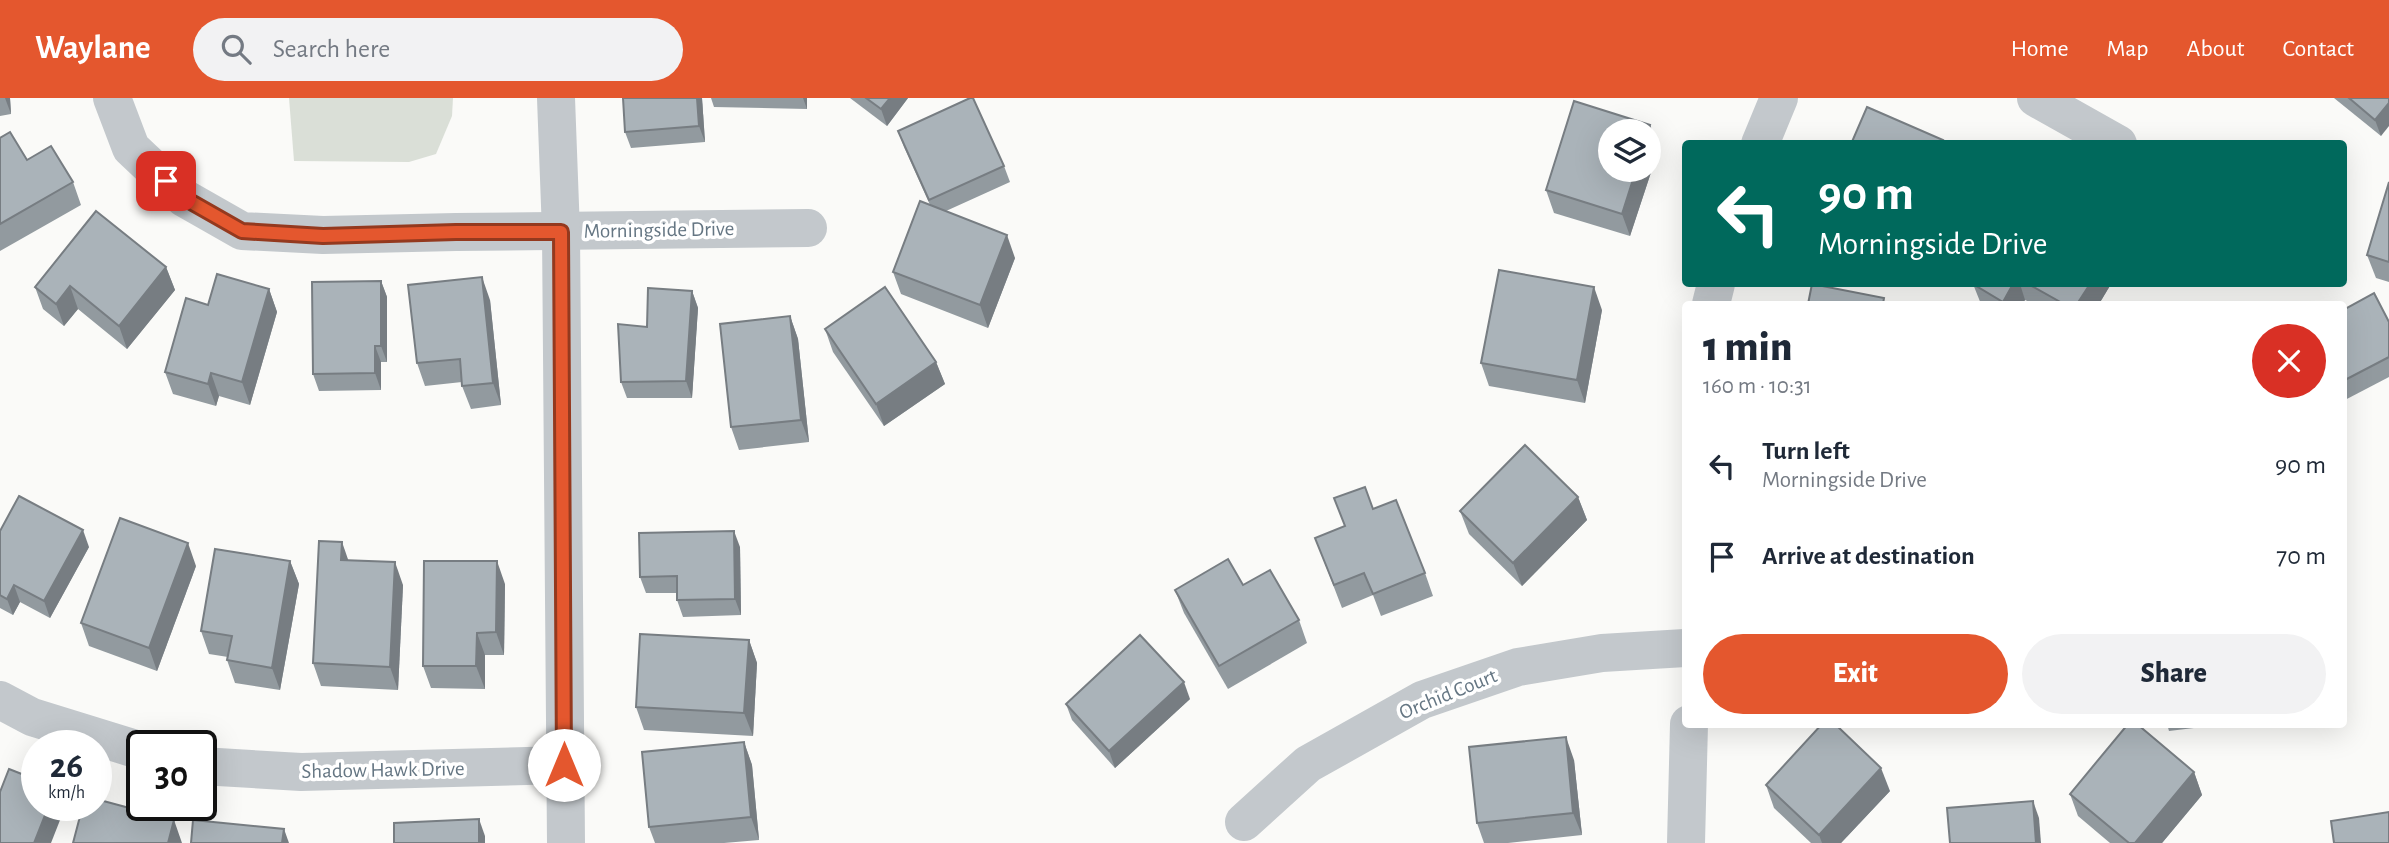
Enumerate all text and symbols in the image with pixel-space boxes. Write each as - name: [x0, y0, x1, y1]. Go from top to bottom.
- search box: [193, 18, 683, 81]
- icon: search: [217, 30, 255, 68]
- text: Waylane: [35, 32, 151, 65]
- text: Search here: [273, 36, 390, 62]
- text: Home: [2011, 37, 2069, 61]
- text: Map: [2107, 37, 2149, 61]
- text: About: [2187, 37, 2244, 61]
- text: Contact: [2282, 37, 2354, 61]
- map controls: [1598, 119, 1661, 182]
- button: layers: [1598, 119, 1661, 182]
- pin: [136, 151, 196, 211]
- icon: arrive: [147, 162, 185, 200]
- icon: left: [1703, 168, 1794, 259]
- text: 90 m: [1818, 170, 1914, 219]
- street label: Morningside Drive: [584, 218, 734, 242]
- text: Morningside Drive: [1818, 228, 2047, 260]
- button: close: [2252, 324, 2326, 398]
- text: 1 min: [1703, 326, 1792, 368]
- text: 160 m · 10:31: [1703, 375, 1812, 398]
- text: Turn left: [1762, 438, 1850, 464]
- icon: left: [1703, 447, 1741, 485]
- text: 90 m: [2275, 452, 2326, 478]
- text: Morningside Drive: [1762, 469, 1927, 492]
- icon: arrive: [1703, 538, 1741, 576]
- text: Arrive at destination: [1762, 543, 1975, 569]
- text: 70 m: [2276, 543, 2326, 569]
- button: Exit: [1703, 634, 2008, 714]
- button: Share: [2022, 634, 2326, 714]
- street label: Orchid Court: [1396, 665, 1500, 723]
- position arrow: [527, 728, 601, 802]
- speed limit sign: 30: [126, 730, 217, 821]
- text: 26: [50, 749, 83, 784]
- street label: Shadow Hawk Drive: [301, 758, 465, 782]
- text: km/h: [48, 784, 85, 802]

